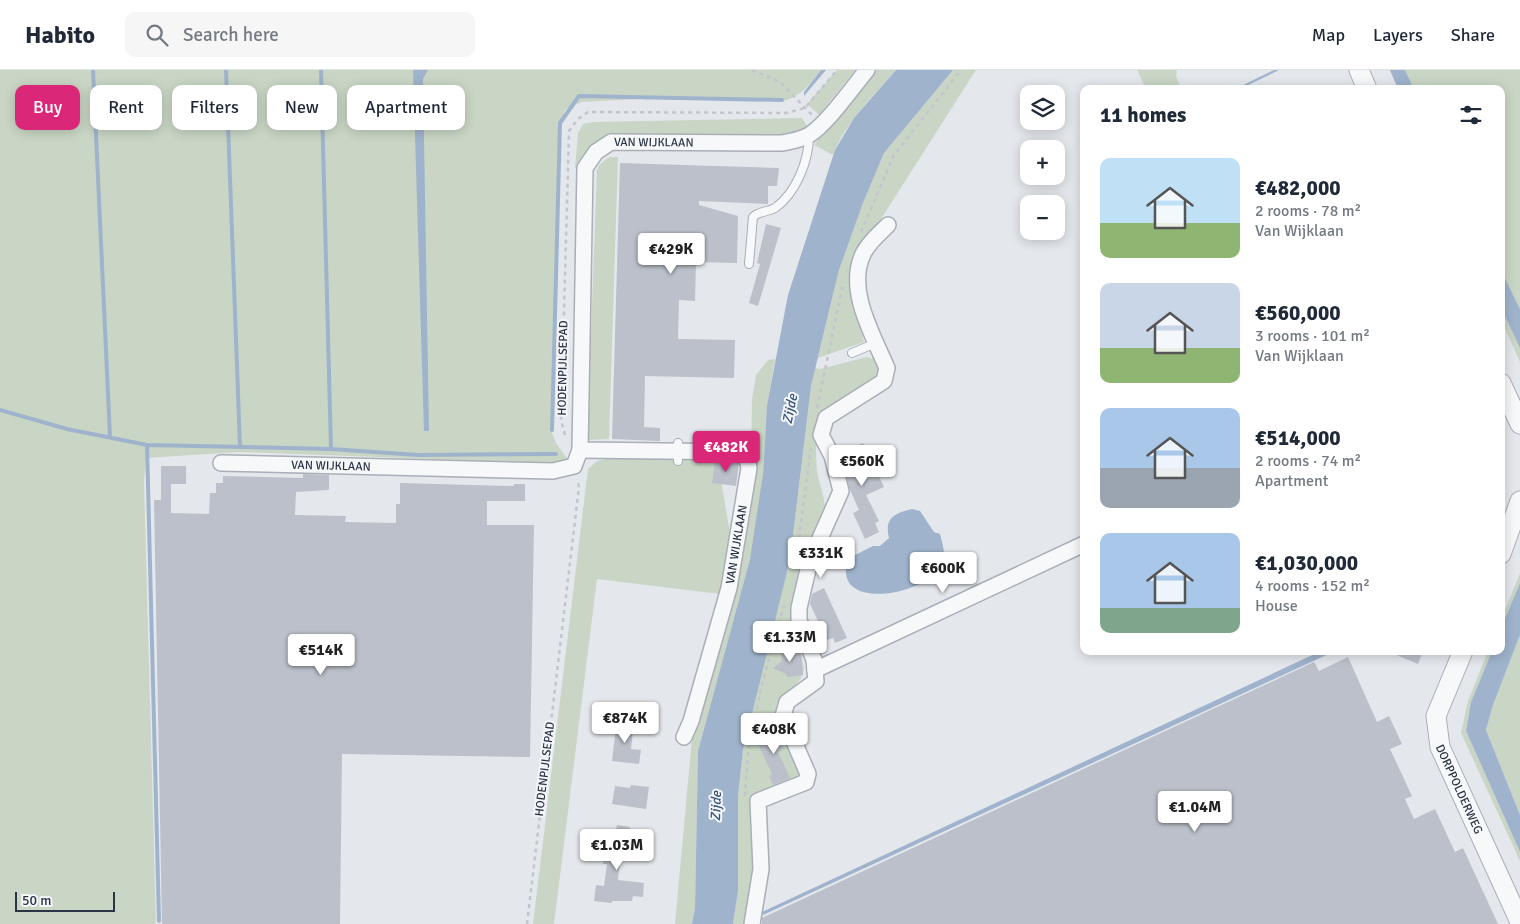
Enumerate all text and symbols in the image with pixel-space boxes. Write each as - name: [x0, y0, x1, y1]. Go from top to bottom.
- search box: [125, 12, 475, 57]
- text: Habito: [25, 20, 95, 50]
- icon: search: [143, 21, 171, 49]
- text: Search here: [183, 23, 279, 47]
- text: Map: [1312, 24, 1345, 46]
- text: Layers: [1373, 24, 1423, 46]
- text: Share: [1451, 24, 1495, 46]
- chip: Buy: [15, 85, 80, 130]
- chip: Rent: [90, 85, 162, 130]
- chip: Filters: [172, 85, 257, 130]
- chip: New: [267, 85, 337, 130]
- chip: Apartment: [347, 85, 465, 130]
- map controls: [1020, 85, 1065, 240]
- button: layers: [1020, 85, 1065, 130]
- icon: filters: [1457, 101, 1485, 129]
- text: 11 homes: [1100, 102, 1186, 128]
- street label: VAN WIJKLAAN: [614, 135, 694, 150]
- button: +: [1020, 140, 1065, 185]
- text: €482,000: [1255, 175, 1341, 201]
- icon: home: [1140, 178, 1200, 238]
- button: −: [1020, 195, 1065, 240]
- text: 2 rooms · 78 m²: [1255, 201, 1361, 221]
- text: Van Wijklaan: [1255, 221, 1344, 241]
- pin: €429K: [636, 232, 706, 275]
- text: €429K: [649, 239, 693, 259]
- text: €560,000: [1255, 300, 1341, 326]
- icon: home: [1140, 303, 1200, 363]
- street label: HODENPIJLSEPAD: [555, 320, 571, 416]
- text: 3 rooms · 101 m²: [1255, 326, 1370, 346]
- text: Van Wijklaan: [1255, 346, 1344, 366]
- water label: Zijde: [779, 392, 801, 425]
- text: €514,000: [1255, 425, 1341, 451]
- icon: home: [1140, 428, 1200, 488]
- pin: €482K: [691, 430, 761, 473]
- text: €482K: [704, 437, 748, 457]
- pin: €560K: [827, 444, 897, 487]
- text: €560K: [840, 451, 884, 471]
- text: 2 rooms · 74 m²: [1255, 451, 1361, 471]
- street label: VAN WIJKLAAN: [291, 457, 371, 474]
- text: Apartment: [1255, 471, 1328, 491]
- street label: VAN WIJKLAAN: [722, 504, 750, 585]
- pin: €331K: [786, 536, 856, 579]
- text: €331K: [799, 543, 843, 563]
- text: €1,030,000: [1255, 550, 1358, 576]
- pin: €600K: [908, 552, 978, 594]
- icon: home: [1140, 553, 1200, 613]
- text: €600K: [921, 558, 965, 578]
- text: 4 rooms · 152 m²: [1255, 576, 1370, 596]
- text: House: [1255, 596, 1298, 616]
- pin: €1.33M: [749, 620, 831, 663]
- text: €1.33M: [764, 627, 816, 647]
- pin: €514K: [286, 634, 356, 676]
- text: €514K: [299, 640, 343, 660]
- pin: €874K: [590, 702, 660, 744]
- text: €874K: [603, 708, 647, 728]
- pin: €408K: [739, 712, 809, 755]
- text: €408K: [752, 719, 796, 739]
- street label: HODENPIJLSEPAD: [532, 721, 558, 817]
- street label: DORPPOLDERWEG: [1432, 742, 1486, 836]
- water label: Zijde: [707, 790, 725, 821]
- pin: €1.04M: [1154, 790, 1236, 833]
- text: €1.04M: [1169, 797, 1221, 817]
- pin: €1.03M: [576, 828, 658, 871]
- text: €1.03M: [591, 835, 643, 855]
- scale bar: [15, 889, 115, 912]
- text: 50 m: [22, 892, 51, 909]

